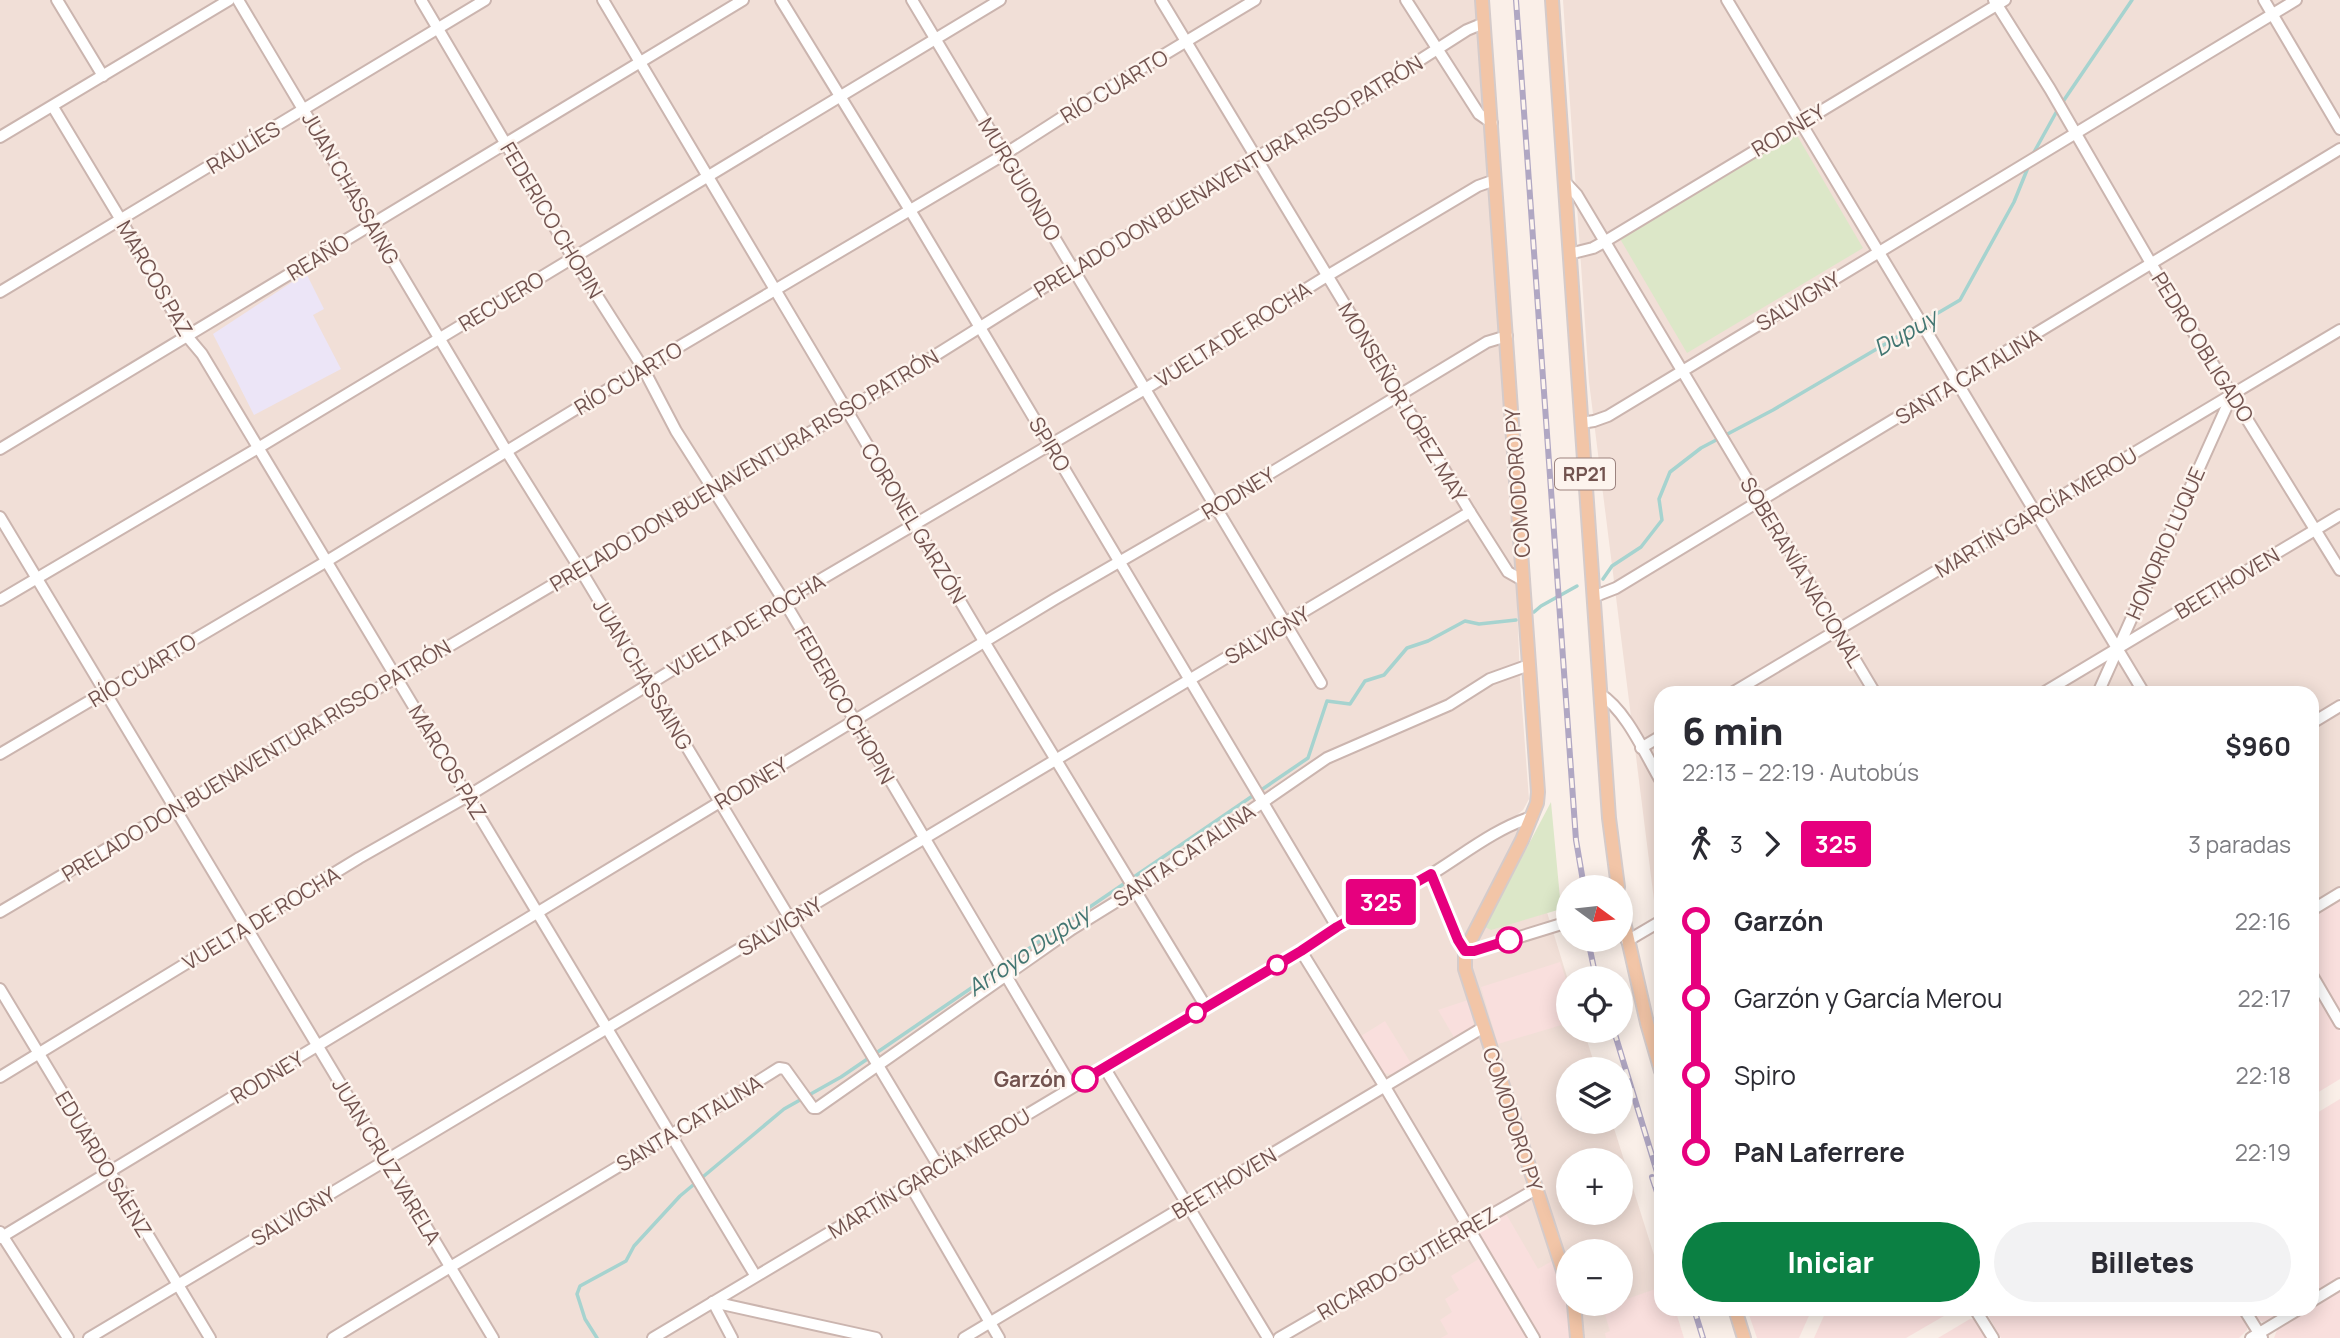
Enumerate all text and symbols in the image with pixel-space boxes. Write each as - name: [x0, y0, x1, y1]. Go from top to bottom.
- street label: RÍO CUARTO: [1055, 43, 1173, 129]
- street label: PRELADO DON BUENAVENTURA RISSO PATRÓN: [1028, 48, 1428, 304]
- street label: RODNEY: [1746, 97, 1830, 163]
- street label: JUAN CHASSAING: [296, 107, 406, 269]
- street label: MURGUIONDO: [972, 112, 1068, 246]
- street label: RAULÍES: [201, 114, 285, 180]
- street label: FEDERICO CHOPIN: [494, 137, 610, 303]
- street label: MARCOS PAZ: [111, 215, 199, 341]
- street label: REAÑO: [282, 227, 354, 287]
- street label: RECUERO: [453, 265, 549, 337]
- street label: SALVIGNY: [1751, 265, 1846, 337]
- street label: PEDRO OBLIGADO: [2146, 267, 2260, 427]
- street label: VUELTA DE ROCHA: [1150, 275, 1316, 393]
- street label: MONSEÑOR LÓPEZ MAY: [1332, 297, 1474, 507]
- water label: Dupuy: [1867, 300, 1945, 363]
- street label: SANTA CATALINA: [1890, 321, 2046, 431]
- street label: RÍO CUARTO: [569, 335, 687, 421]
- street label: PRELADO DON BUENAVENTURA RISSO PATRÓN: [544, 342, 944, 598]
- street label: COMODORO PY: [1498, 407, 1536, 558]
- street label: SPIRO: [1023, 412, 1077, 476]
- street label: CORONEL GARZÓN: [855, 438, 973, 608]
- street label: MARTÍN GARCÍA MEROU: [1930, 440, 2142, 584]
- road number: RP21: [1555, 458, 1615, 489]
- street label: RODNEY: [1196, 460, 1280, 526]
- street label: HONORIO LUQUE: [2119, 462, 2211, 624]
- street label: SOBERANÍA NACIONAL: [1734, 472, 1870, 672]
- street label: BEETHOVEN: [2170, 541, 2284, 625]
- street label: VUELTA DE ROCHA: [662, 567, 830, 683]
- street label: JUAN CHASSAING: [587, 593, 699, 755]
- street label: SALVIGNY: [1219, 599, 1315, 671]
- street label: FEDERICO CHOPIN: [788, 621, 902, 789]
- street label: RÍO CUARTO: [83, 627, 201, 713]
- street label: PRELADO DON BUENAVENTURA RISSO PATRÓN: [56, 632, 456, 888]
- street label: MARCOS PAZ: [403, 699, 493, 825]
- text: 6 min: [1682, 704, 1783, 756]
- text: $960: [2225, 728, 2291, 764]
- street label: RODNEY: [709, 750, 793, 816]
- text: 22:13 – 22:19 · Autobús: [1682, 756, 1919, 788]
- street label: SANTA CATALINA: [1108, 797, 1260, 913]
- icon: walk: [1682, 825, 1720, 863]
- icon: forward: [1753, 825, 1791, 863]
- text: 325: [1815, 827, 1857, 860]
- text: 3: [1730, 828, 1743, 860]
- text: 3 paradas: [2188, 828, 2291, 860]
- street label: VUELTA DE ROCHA: [177, 860, 345, 976]
- north arrow: [1556, 875, 1633, 952]
- map controls: [1556, 875, 1633, 1316]
- line badge: 325: [1341, 879, 1421, 925]
- text: 325: [1360, 885, 1402, 918]
- street label: SALVIGNY: [733, 890, 828, 962]
- water label: Arroyo Dupuy: [960, 895, 1098, 1003]
- text: Garzón: [1734, 903, 1824, 939]
- text: 22:16: [2235, 905, 2291, 937]
- unlabelled marker: [1496, 927, 1522, 953]
- unlabelled marker: [1267, 955, 1287, 975]
- button: locate: [1556, 966, 1633, 1043]
- text: Garzón y García Merou: [1734, 980, 2002, 1016]
- text: 22:17: [2237, 982, 2291, 1014]
- unlabelled marker: [1186, 1003, 1206, 1023]
- street label: RODNEY: [225, 1044, 309, 1110]
- street label: COMODORO PY: [1477, 1044, 1549, 1195]
- button: layers: [1556, 1057, 1633, 1134]
- text: Spiro: [1734, 1057, 1796, 1093]
- text: 22:18: [2236, 1059, 2291, 1091]
- place label: Garzón: [994, 1065, 1066, 1093]
- marker: Garzón: [1072, 1066, 1098, 1092]
- street label: SANTA CATALINA: [611, 1068, 767, 1178]
- street label: JUAN CRUZ VARELA: [326, 1073, 448, 1249]
- street label: EDUARDO SÁENZ: [49, 1086, 159, 1242]
- street label: MARTÍN GARCÍA MEROU: [823, 1101, 1035, 1245]
- text: PaN Laferrere: [1734, 1134, 1905, 1170]
- text: 22:19: [2235, 1136, 2291, 1168]
- street label: BEETHOVEN: [1167, 1141, 1281, 1225]
- button: +: [1556, 1148, 1633, 1225]
- street label: SALVIGNY: [246, 1180, 341, 1252]
- street label: RICARDO GUTIÉRREZ: [1312, 1200, 1502, 1326]
- button: Iniciar: [1682, 1222, 1980, 1302]
- button: Billetes: [1994, 1222, 2291, 1302]
- button: −: [1556, 1239, 1633, 1316]

